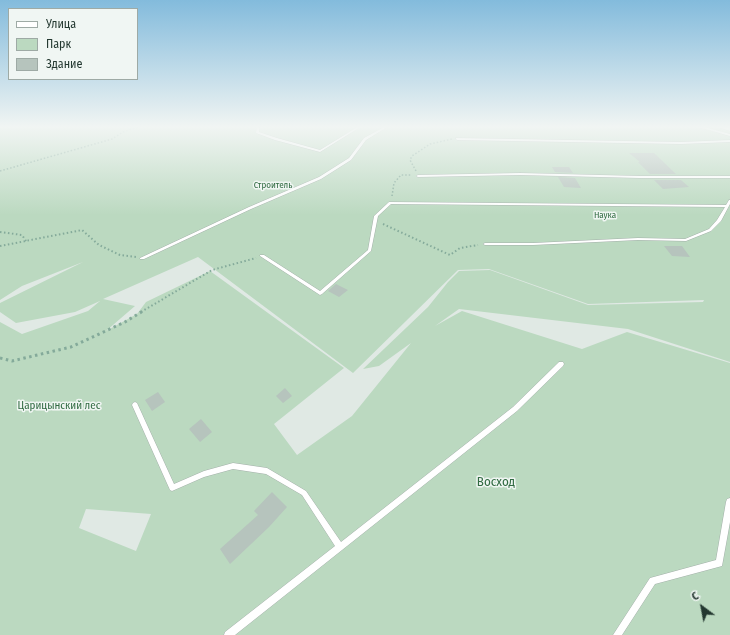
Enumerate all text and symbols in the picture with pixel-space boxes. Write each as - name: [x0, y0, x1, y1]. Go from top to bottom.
- legend: [8, 8, 138, 80]
- text: Улица: [46, 17, 76, 31]
- text: Парк: [46, 37, 71, 51]
- text: Здание: [46, 57, 82, 71]
- park label: Строитель: [254, 180, 292, 190]
- park label: Наука: [594, 210, 616, 220]
- park label: Царицынский лес: [18, 399, 100, 413]
- park label: Восход: [477, 474, 515, 490]
- north arrow: [682, 587, 722, 627]
- text: С: [689, 589, 701, 603]

